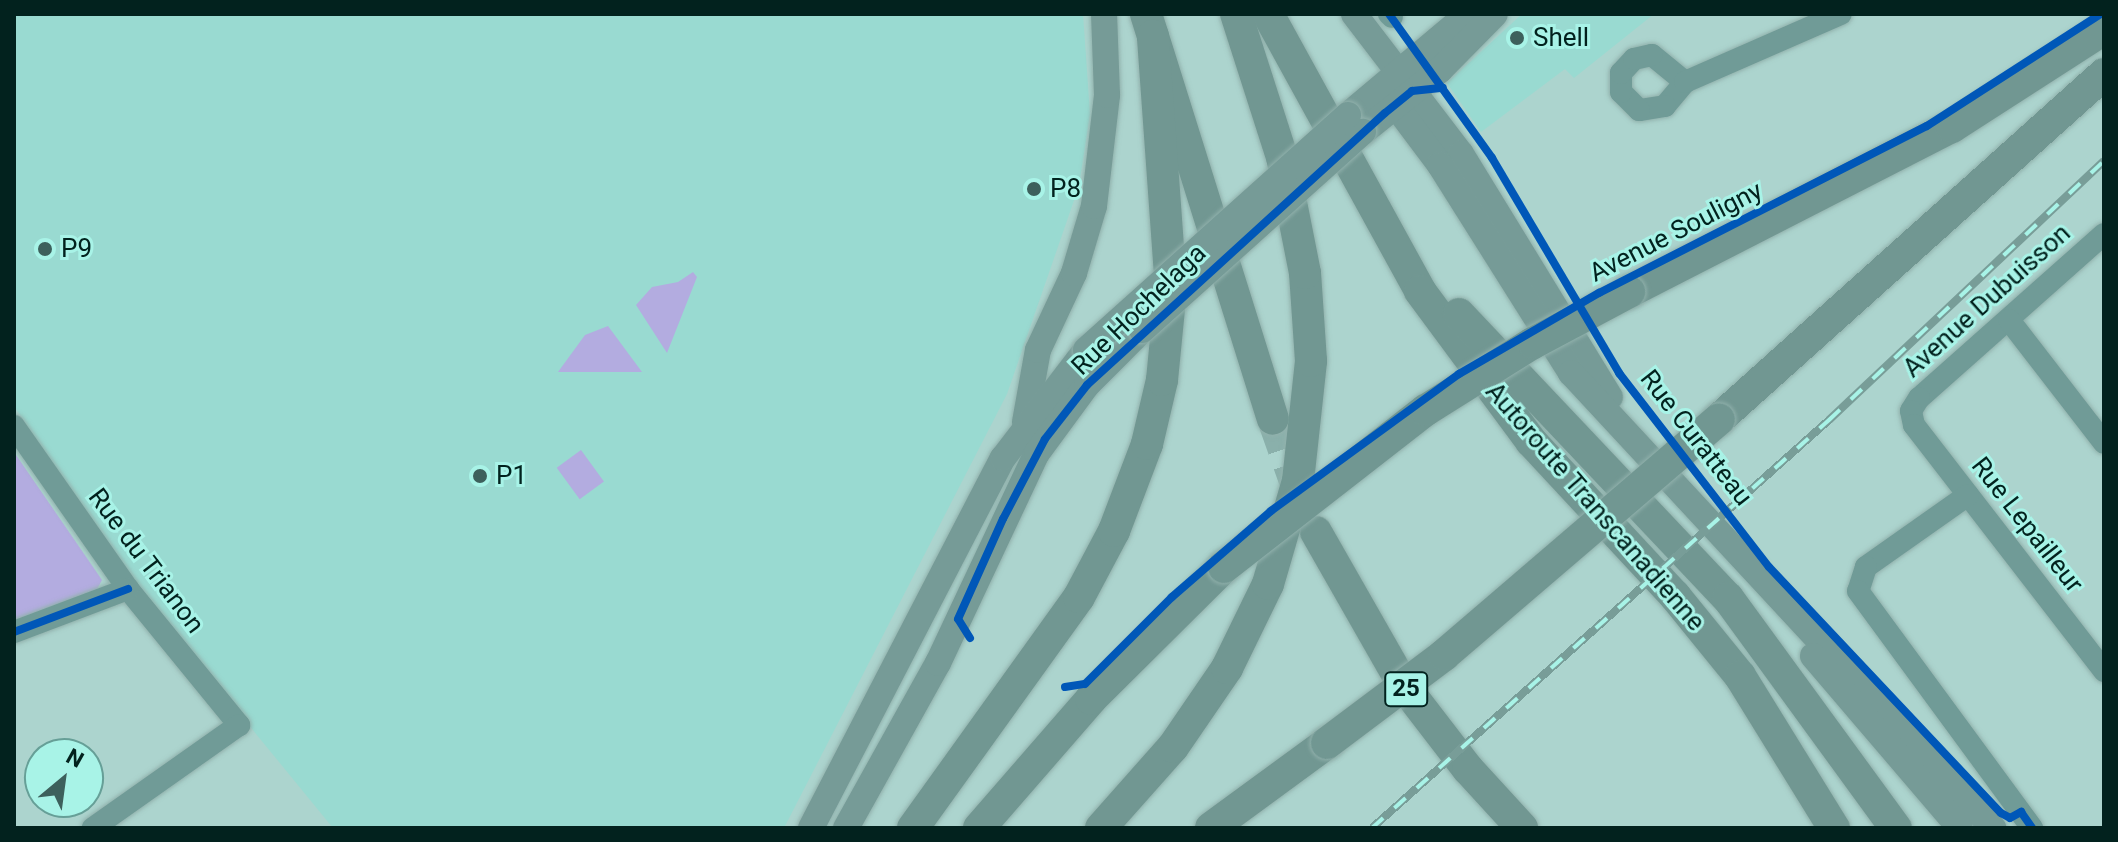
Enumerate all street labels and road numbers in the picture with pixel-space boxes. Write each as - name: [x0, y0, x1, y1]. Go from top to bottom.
- street label: Avenue Souligny: [1584, 175, 1768, 289]
- street label: Avenue Dubuisson: [1897, 218, 2077, 384]
- street label: Rue Hochelaga: [1065, 238, 1213, 382]
- street label: Rue Curatteau: [1633, 364, 1759, 512]
- street label: Autoroute Transcanadienne: [1479, 376, 1711, 638]
- street label: Rue Lepailleur: [1965, 451, 2089, 599]
- street label: Rue du Trianon: [81, 482, 211, 640]
- road number: 25: [1384, 669, 1428, 709]

